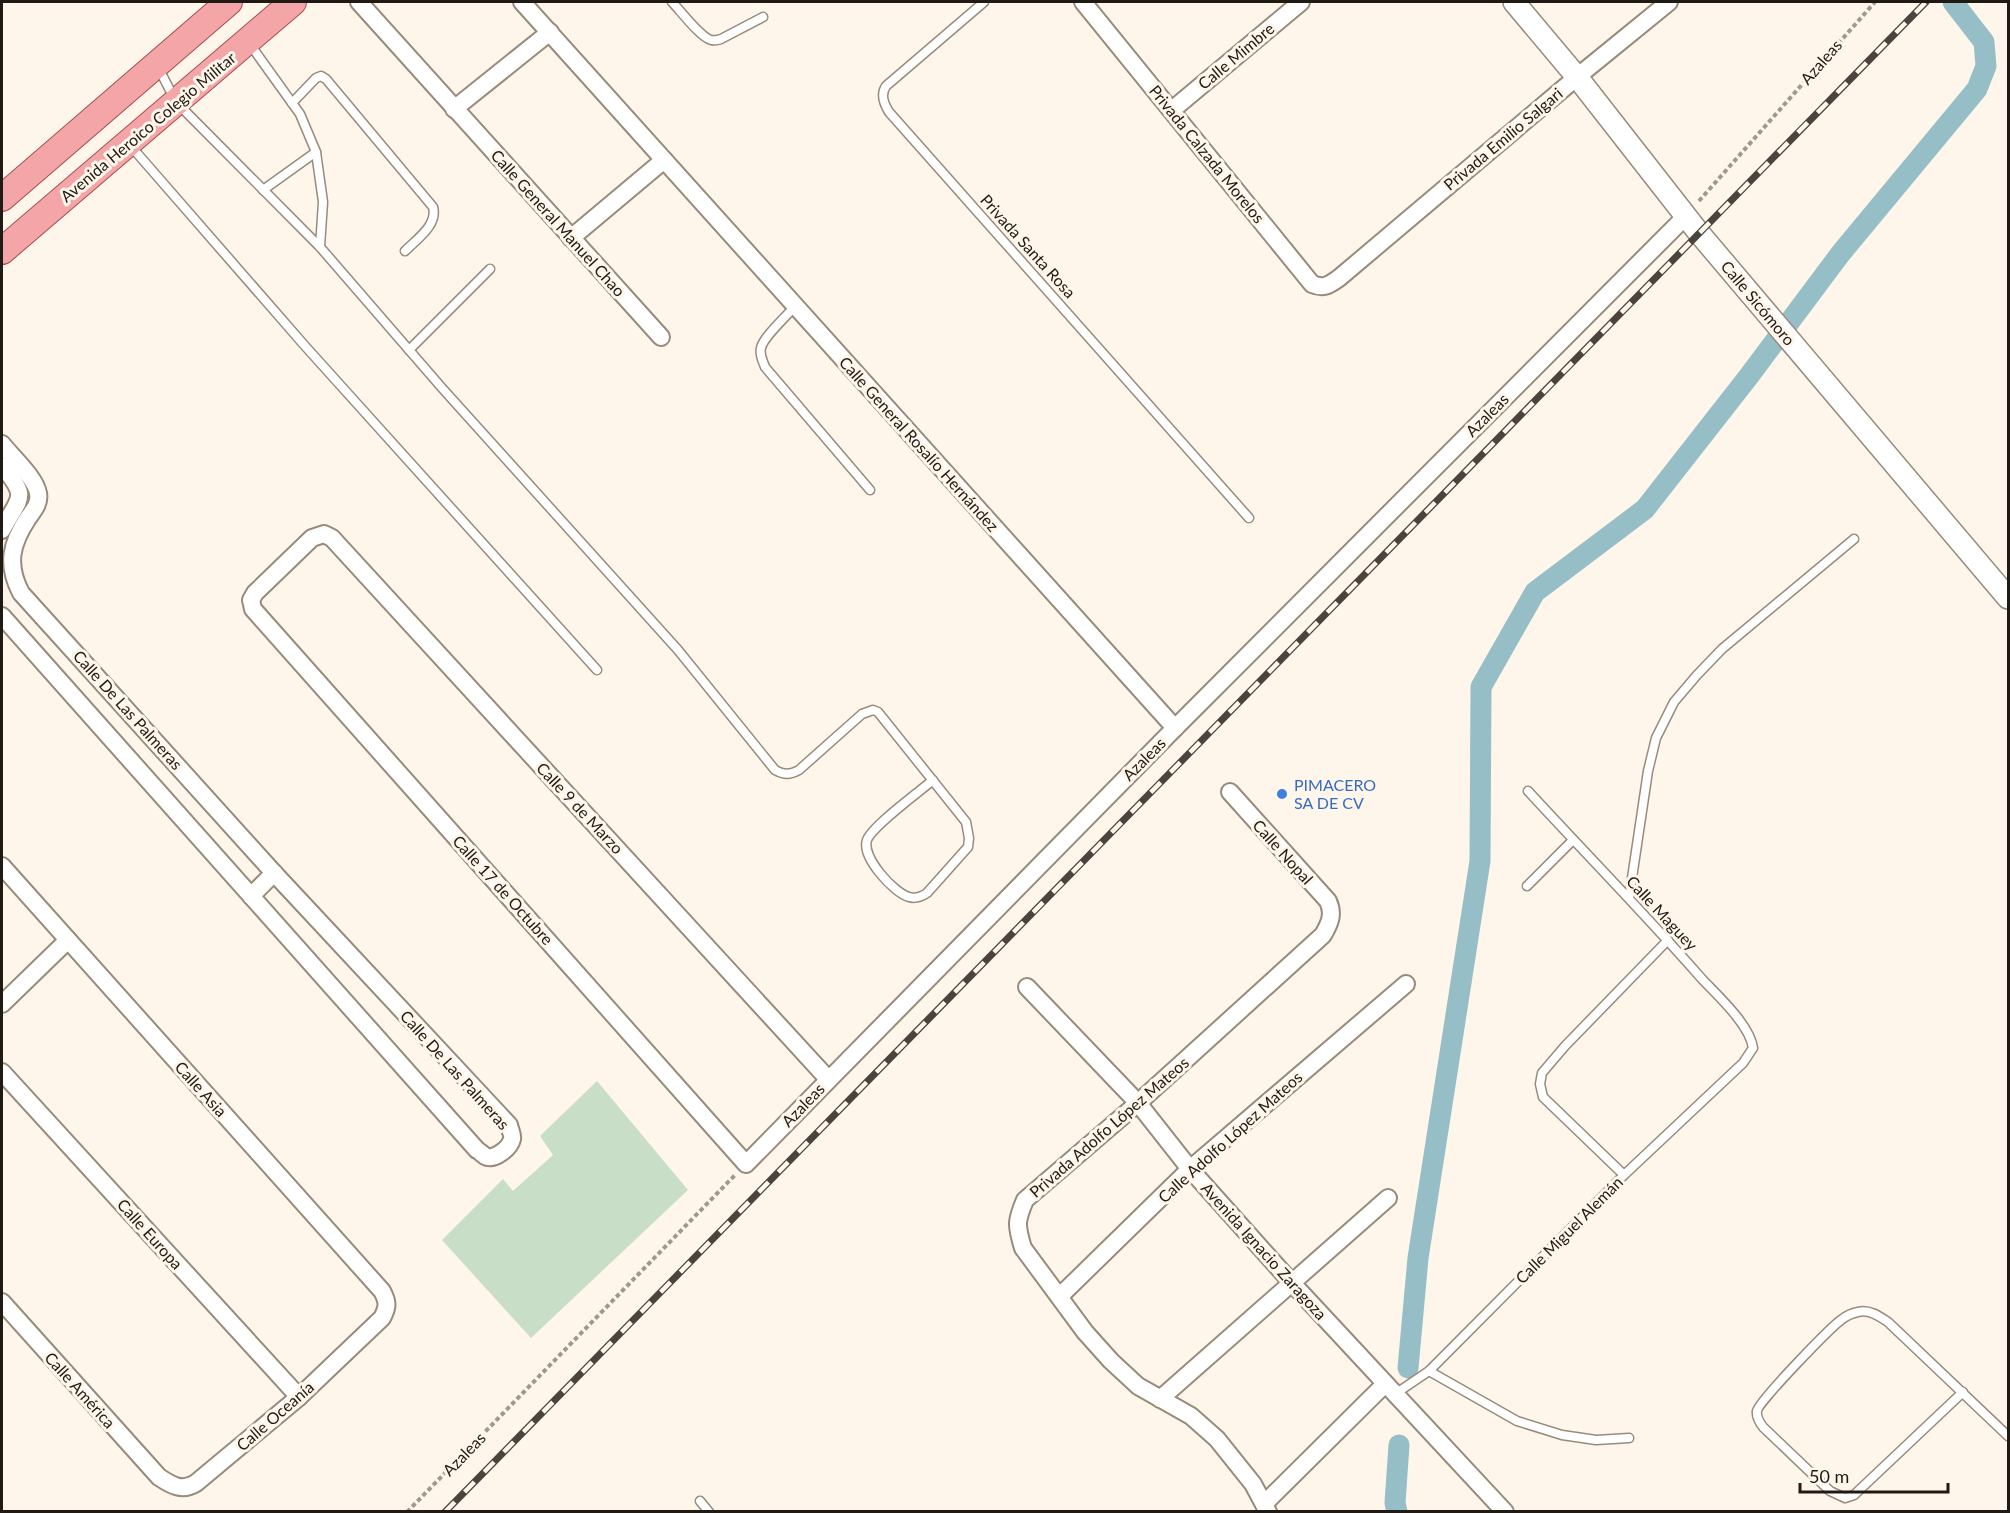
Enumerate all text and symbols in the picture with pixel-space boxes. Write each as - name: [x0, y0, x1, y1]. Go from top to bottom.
- street label: Calle Mimbre: [1194, 18, 1278, 93]
- street label: Azaleas: [1796, 35, 1845, 88]
- street label: Avenida Heroico Colegio Militar: [56, 48, 239, 205]
- street label: Privada Calzada Morelos: [1146, 81, 1269, 227]
- street label: Privada Emilio Salgari: [1439, 83, 1566, 194]
- street label: Calle General Manuel Chao: [487, 145, 629, 300]
- street label: Privada Santa Rosa: [977, 190, 1080, 301]
- street label: Calle Sicómoro: [1717, 257, 1799, 349]
- street label: Calle General Rosalío Hernández: [836, 352, 1003, 535]
- street label: Azaleas: [1461, 389, 1512, 440]
- street label: Calle De Las Palmeras: [70, 646, 187, 773]
- street label: Azaleas: [1118, 733, 1169, 784]
- street label: Calle 9 de Marzo: [533, 758, 628, 857]
- place label: PIMACERO SA DE CV: [1294, 775, 1376, 812]
- marker: PIMACERO SA DE CV: [1275, 787, 1289, 801]
- street label: Calle Nopal: [1249, 815, 1317, 888]
- street label: Calle 17 de Octubre: [449, 831, 558, 948]
- street label: Calle Maguey: [1623, 871, 1702, 954]
- street label: Calle De Las Palmeras: [397, 1006, 514, 1133]
- street label: Privada Adolfo López Mateos: [1025, 1052, 1192, 1201]
- street label: Calle Asia: [172, 1057, 231, 1120]
- street label: Calle Adolfo López Mateos: [1154, 1067, 1306, 1206]
- street label: Azaleas: [777, 1079, 828, 1130]
- street label: Calle Miguel Alemán: [1511, 1172, 1626, 1287]
- street label: Avenida Ignacio Zaragoza: [1198, 1178, 1331, 1323]
- street label: Calle Europa: [114, 1195, 187, 1273]
- street label: Calle América: [41, 1348, 120, 1432]
- street label: Calle Oceanía: [232, 1377, 317, 1454]
- street label: Azaleas: [438, 1428, 489, 1479]
- scale bar: [1800, 1456, 1948, 1494]
- text: 50 m: [1809, 1465, 1849, 1487]

